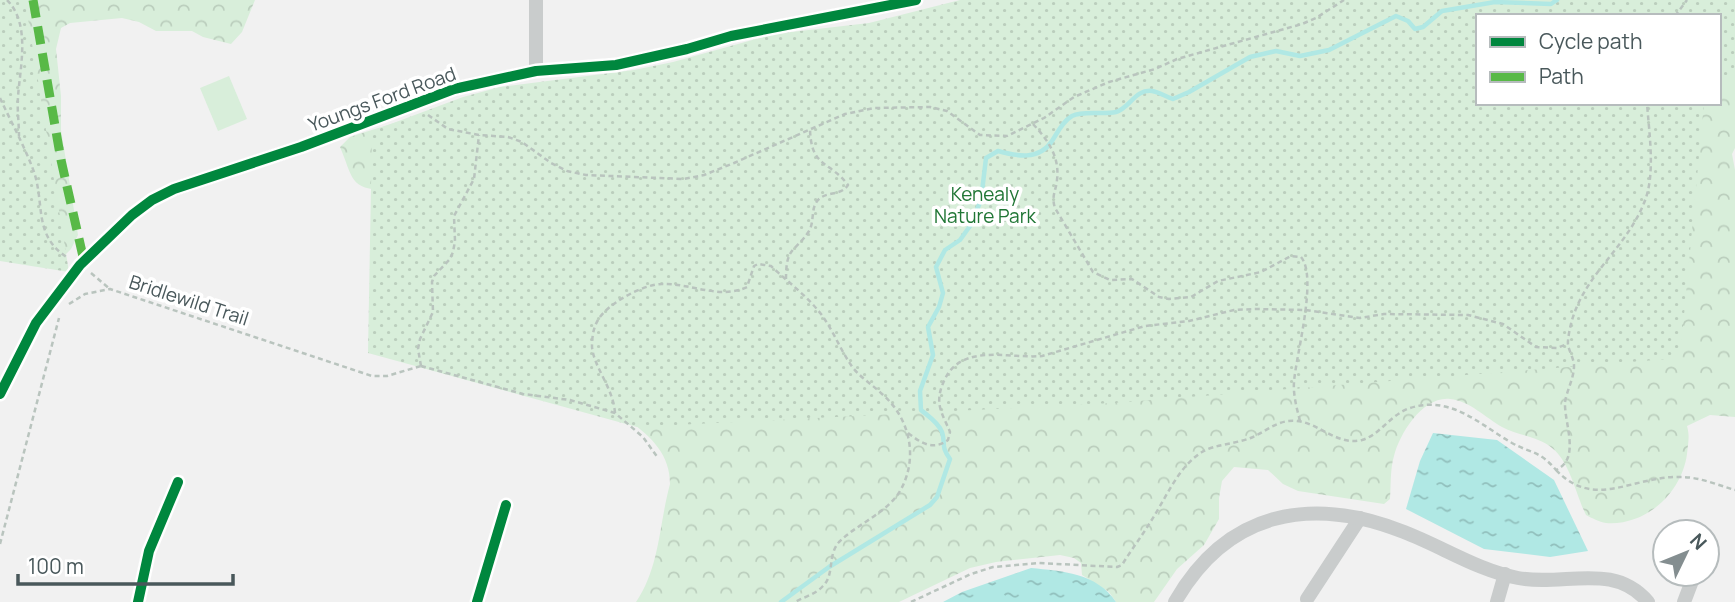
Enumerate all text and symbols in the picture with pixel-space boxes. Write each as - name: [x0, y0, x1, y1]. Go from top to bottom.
- legend: [1476, 14, 1721, 105]
- text: Cycle path: [1539, 27, 1642, 55]
- street label: Youngs Ford Road: [305, 60, 459, 138]
- text: Path: [1539, 62, 1584, 90]
- park label: Kenealy Nature Park: [934, 181, 1037, 229]
- street label: Bridlewild Trail: [126, 268, 252, 332]
- north arrow: [1651, 518, 1721, 588]
- text: N: [1684, 528, 1713, 555]
- scale bar: [18, 542, 233, 586]
- text: 100 m: [28, 552, 84, 580]

